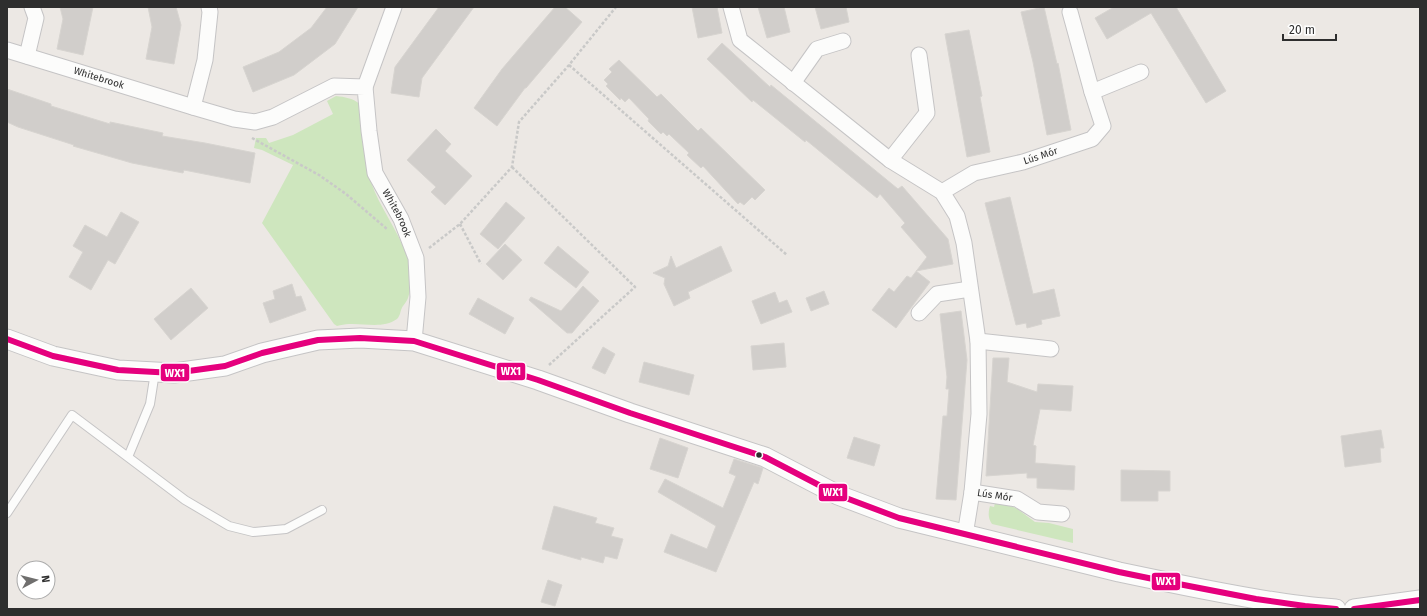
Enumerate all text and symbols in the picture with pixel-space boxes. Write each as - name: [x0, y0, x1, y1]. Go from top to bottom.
- scale bar: [1283, 16, 1336, 42]
- text: 20 m: [1289, 23, 1315, 37]
- street label: Whitebrook: [72, 65, 126, 92]
- street label: Lús Mór: [1022, 145, 1059, 167]
- street label: Whitebrook: [379, 187, 414, 240]
- line badge: WX1: [496, 362, 526, 381]
- line badge: WX1: [160, 363, 190, 382]
- text: WX1: [501, 365, 521, 378]
- text: WX1: [165, 367, 185, 380]
- unlabelled marker: [754, 450, 764, 460]
- line badge: WX1: [818, 483, 848, 502]
- text: WX1: [823, 486, 843, 499]
- street label: Lús Mór: [976, 487, 1013, 504]
- north arrow: [16, 560, 56, 600]
- line badge: WX1: [1151, 572, 1181, 591]
- text: N: [39, 574, 52, 583]
- text: WX1: [1156, 575, 1176, 588]

